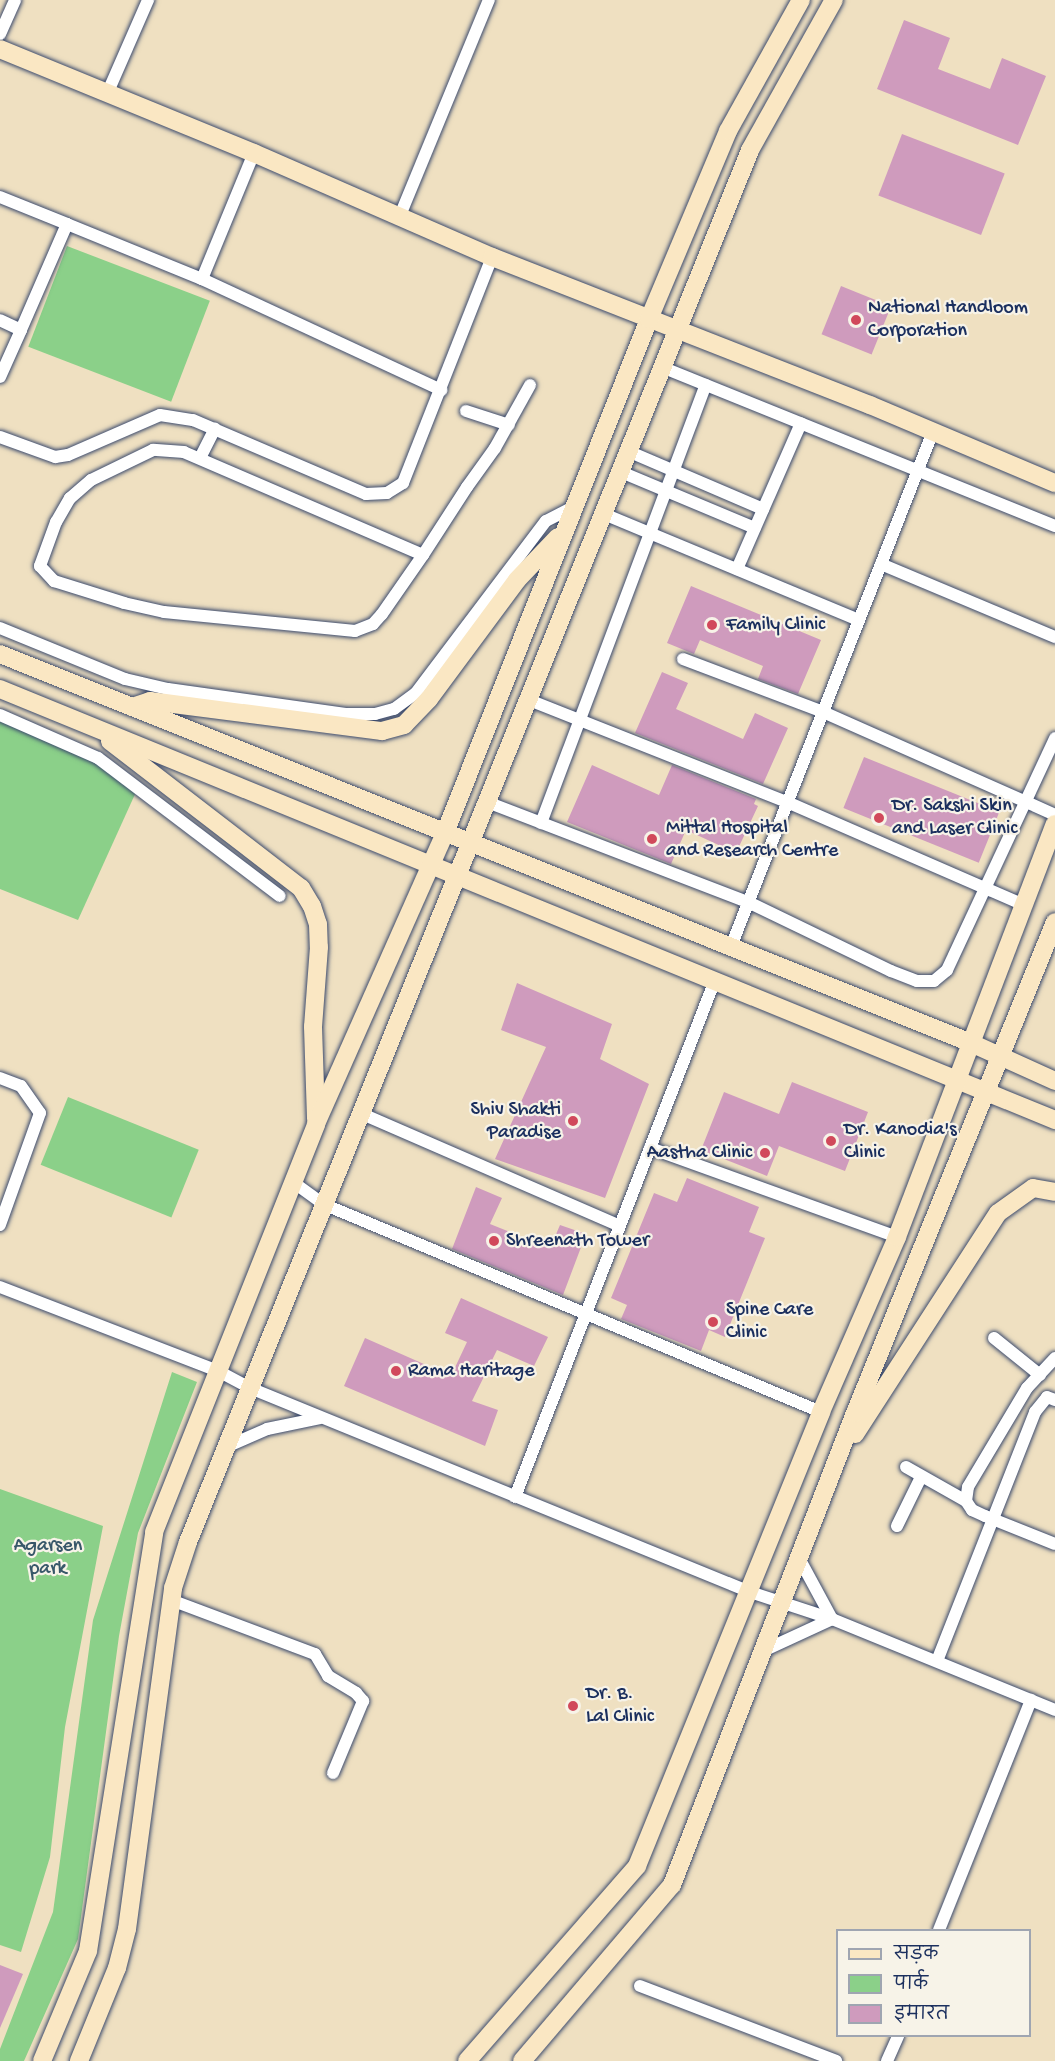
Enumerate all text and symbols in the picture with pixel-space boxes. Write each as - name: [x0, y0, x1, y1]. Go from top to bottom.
- place label: National Handloom Corporation: [868, 296, 1028, 343]
- marker: National Handloom Corporation: [849, 313, 863, 327]
- place label: Family Clinic: [726, 613, 825, 637]
- marker: Family Clinic: [703, 616, 721, 634]
- place label: Dr. Sakshi Skin and Laser Clinic: [892, 795, 1017, 842]
- marker: Dr. Sakshi Skin and Laser Clinic: [870, 809, 888, 827]
- place label: Mittal Hospital and Research Centre: [666, 816, 838, 863]
- marker: Mittal Hospital and Research Centre: [643, 830, 661, 848]
- place label: Shiv Shakti Paradise: [471, 1098, 561, 1145]
- marker: Shiv Shakti Paradise: [566, 1114, 580, 1128]
- place label: Dr. Kanodia's Clinic: [844, 1118, 957, 1165]
- marker: Dr. Kanodia's Clinic: [822, 1132, 840, 1150]
- place label: Aastha Clinic: [647, 1141, 752, 1165]
- marker: Aastha Clinic: [756, 1144, 774, 1162]
- place label: Shreenath Tower: [506, 1229, 649, 1253]
- marker: Shreenath Tower: [487, 1234, 501, 1248]
- place label: Spine Care Clinic: [726, 1298, 813, 1345]
- marker: Spine Care Clinic: [704, 1313, 722, 1331]
- place label: Rama Haritage: [408, 1359, 535, 1383]
- marker: Rama Haritage: [389, 1364, 403, 1378]
- park label: Agarsen park: [14, 1534, 82, 1581]
- place label: Dr. B. Lal Clinic: [586, 1682, 654, 1729]
- marker: Dr. B. Lal Clinic: [564, 1697, 582, 1715]
- legend: [836, 1929, 1031, 2037]
- text: सड़क: [894, 1945, 938, 1966]
- text: पार्क: [894, 1975, 928, 1996]
- text: इमारत: [894, 2005, 949, 2026]

